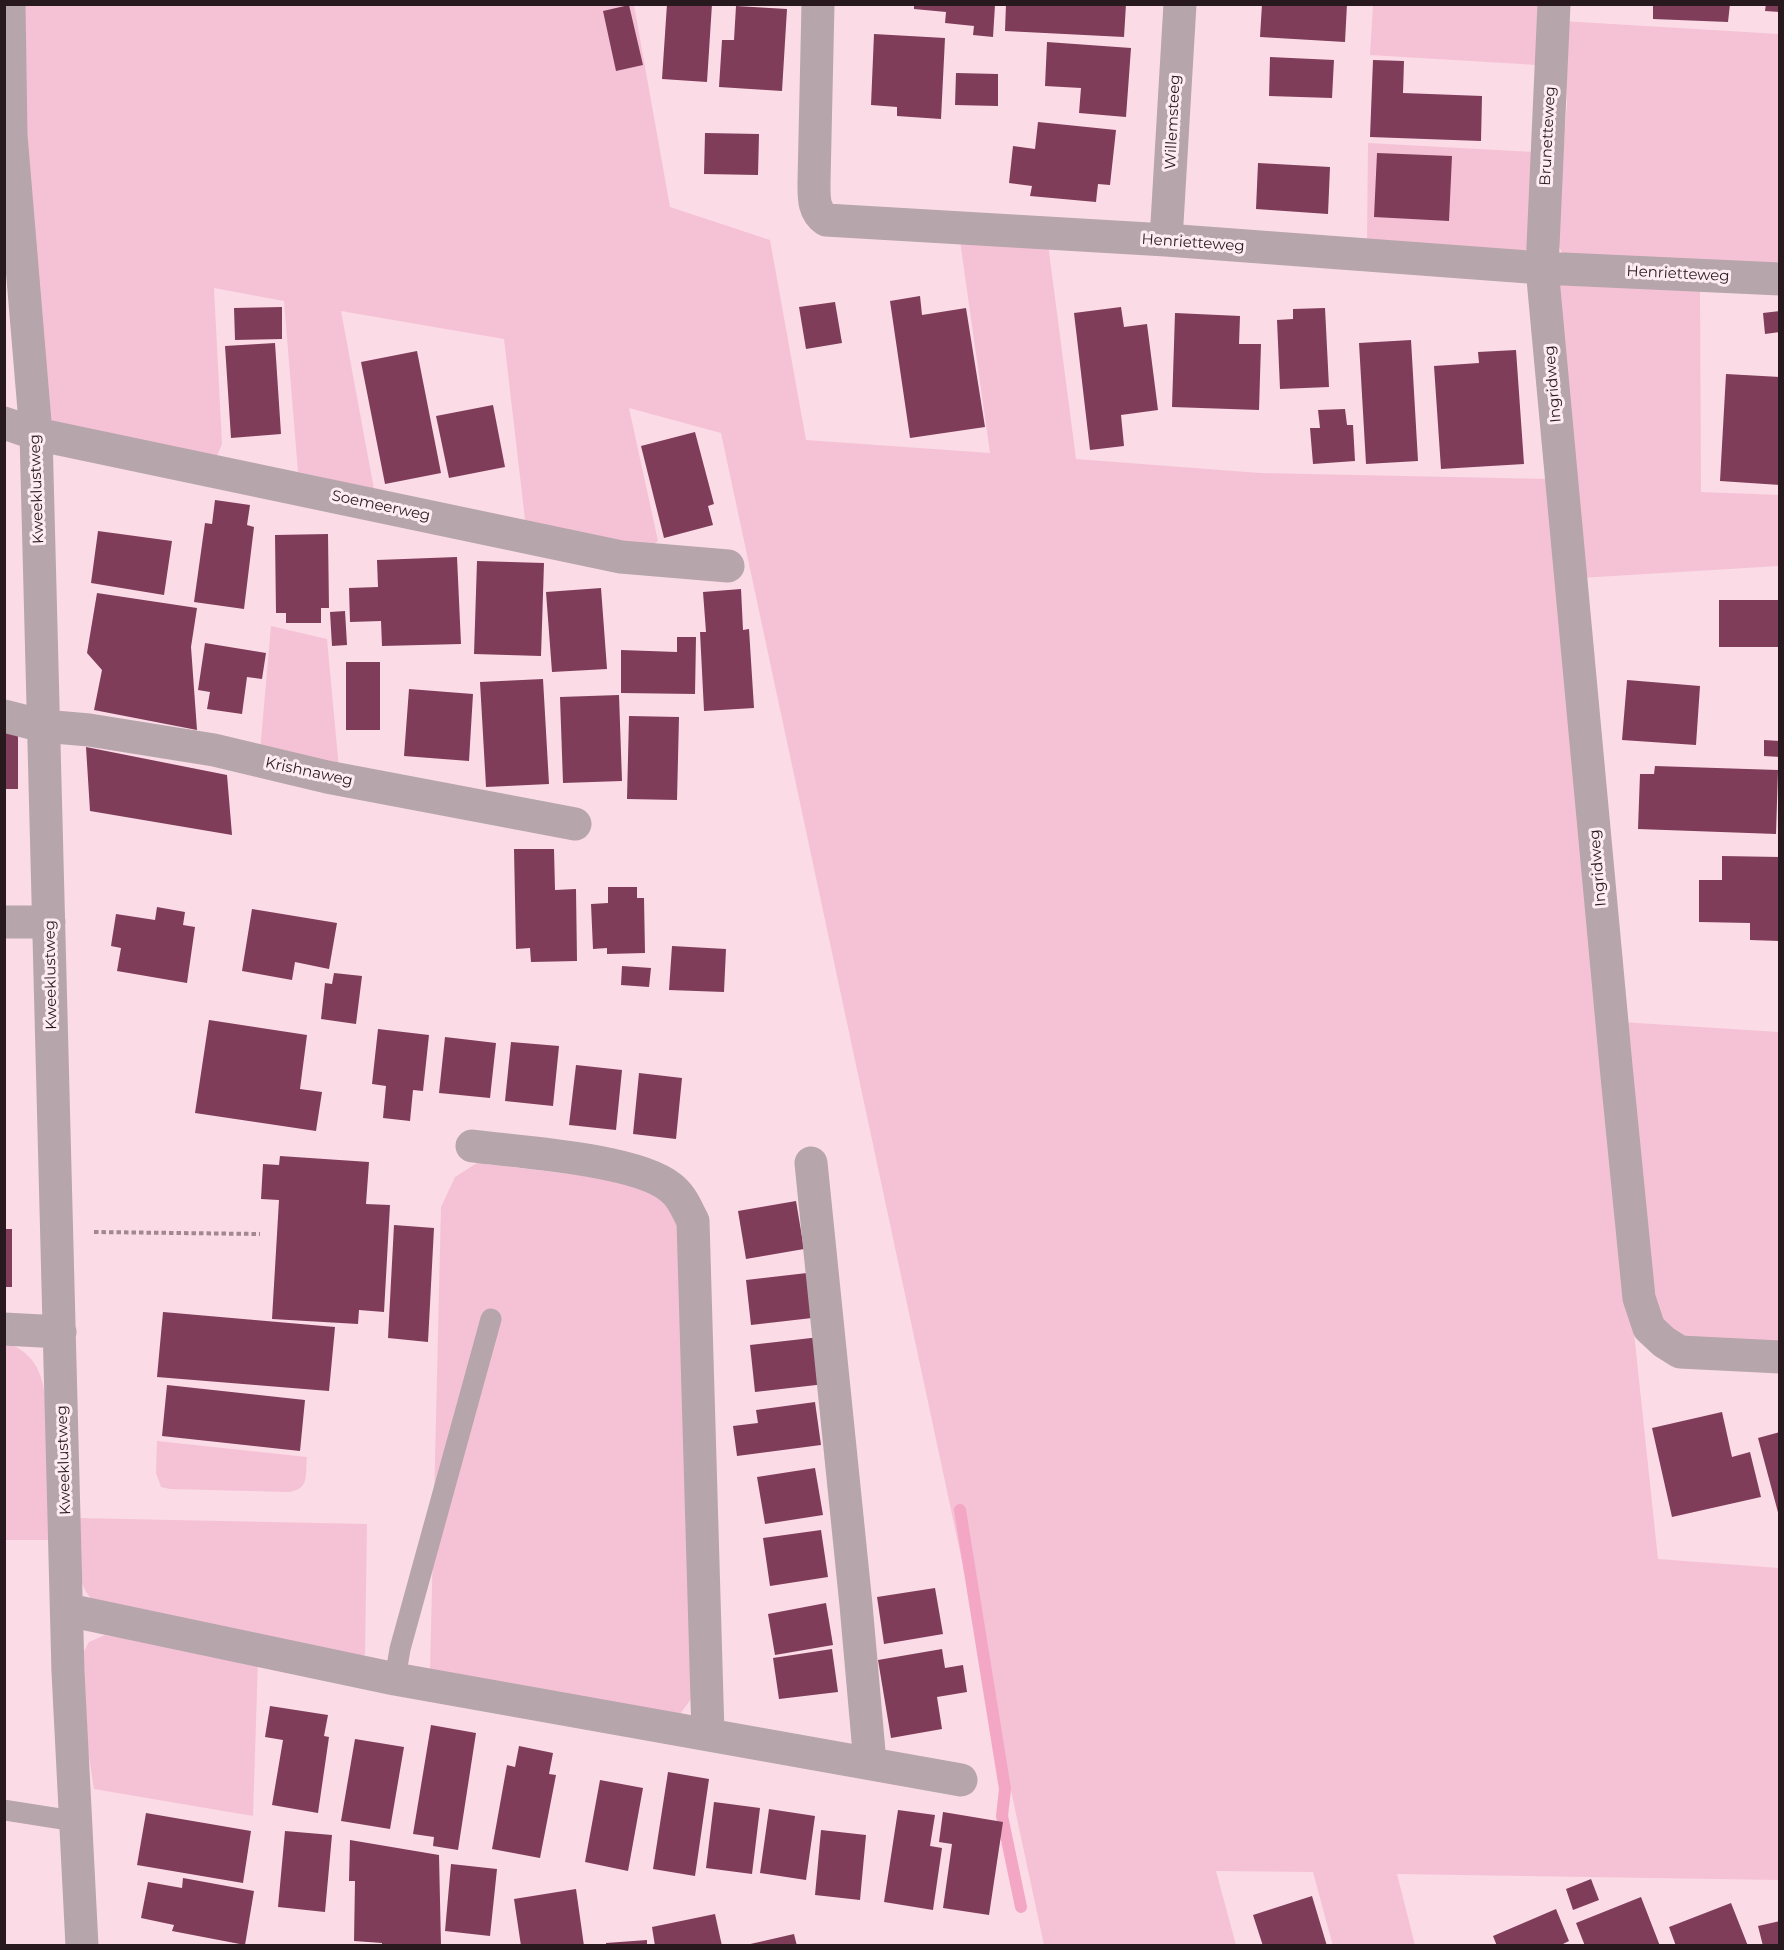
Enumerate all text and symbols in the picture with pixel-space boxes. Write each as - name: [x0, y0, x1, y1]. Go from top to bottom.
- street label: Willemsteeg: [1162, 74, 1184, 170]
- street label: Brunetteweg: [1536, 86, 1560, 186]
- street label: Henrietteweg: [1141, 230, 1245, 256]
- street label: Henrietteweg: [1626, 262, 1730, 286]
- street label: Ingridweg: [1541, 345, 1565, 423]
- street label: Kweeklustweg: [26, 434, 48, 544]
- street label: Soemeerweg: [330, 487, 432, 525]
- street label: Krishnaweg: [264, 754, 354, 790]
- street label: Ingridweg: [1586, 829, 1610, 907]
- street label: Kweeklustweg: [41, 920, 61, 1030]
- street label: Kweeklustweg: [53, 1405, 75, 1515]

